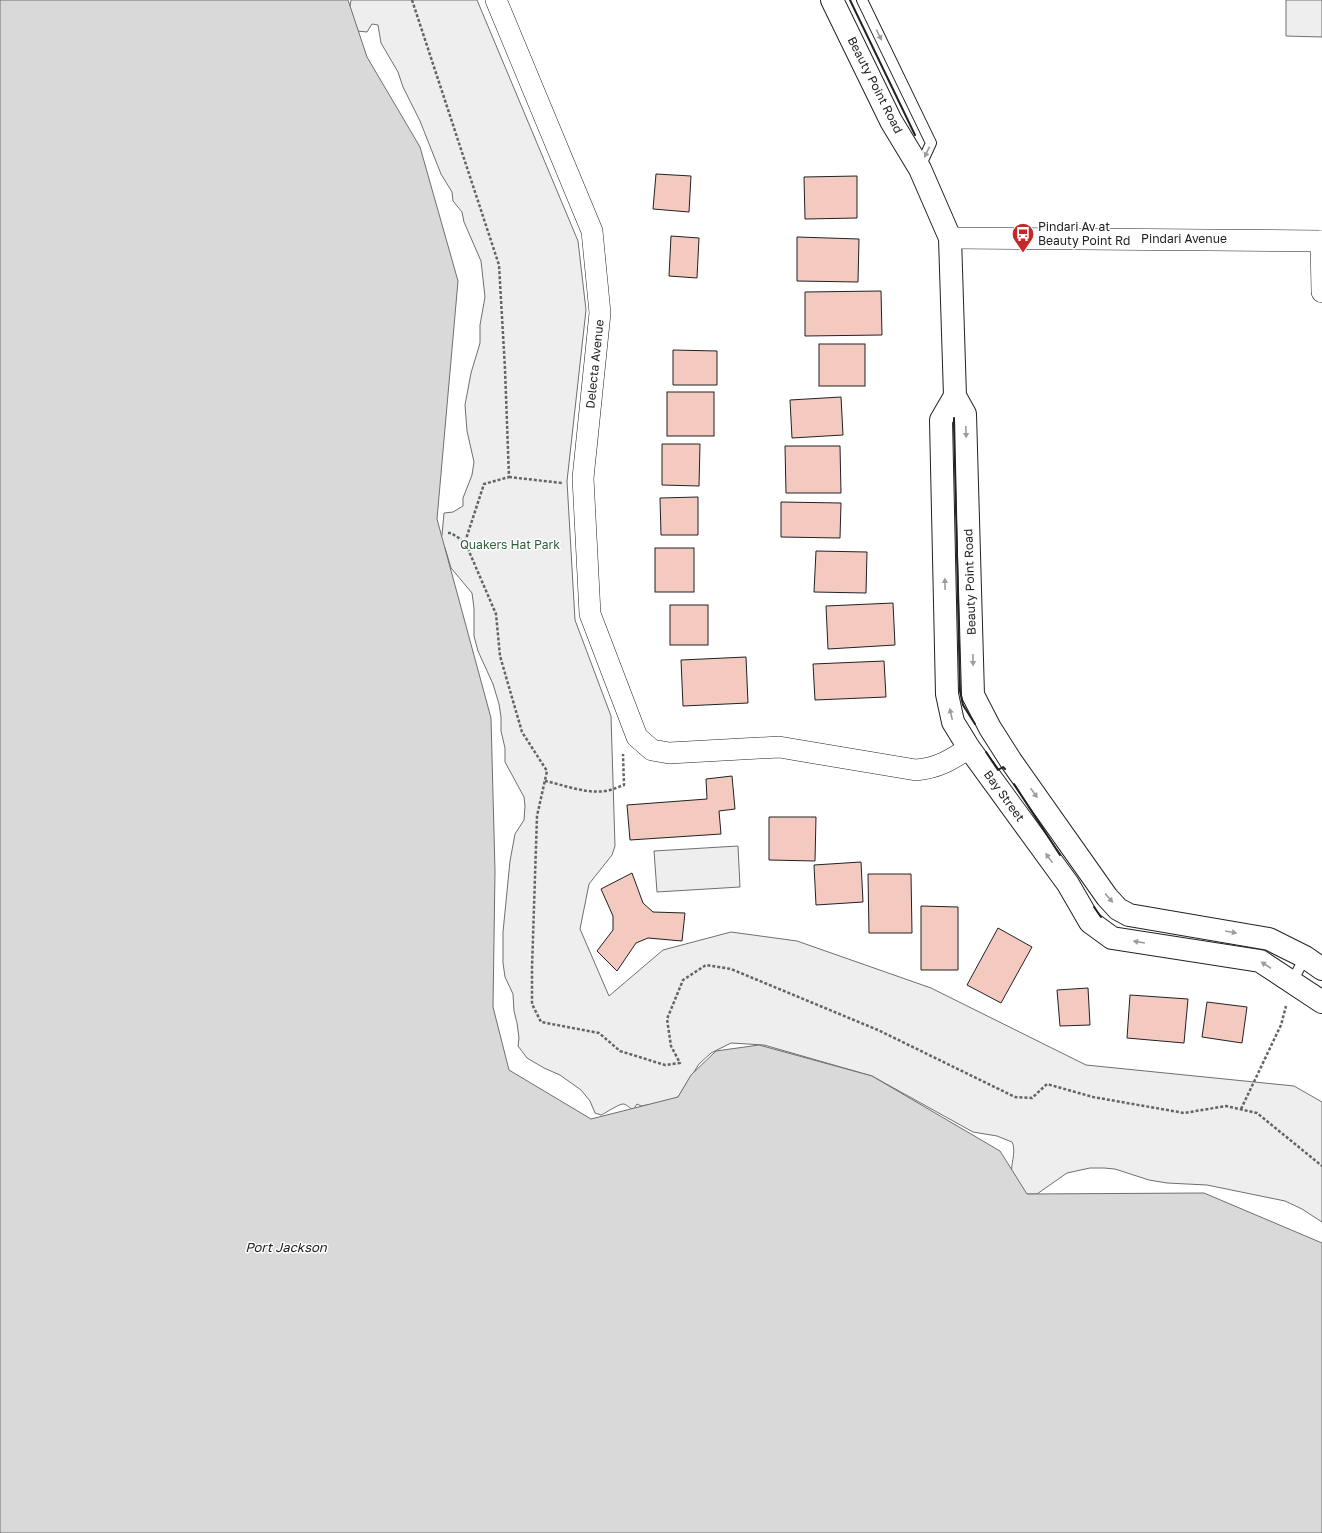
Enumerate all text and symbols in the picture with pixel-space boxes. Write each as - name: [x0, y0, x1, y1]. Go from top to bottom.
- one-way arrow: [876, 29, 882, 41]
- street label: Beauty Point Road: [845, 34, 906, 136]
- one-way arrow: [924, 146, 930, 158]
- place label: Pindari Av at Beauty Point Rd: [1038, 219, 1130, 248]
- bus stop icon: Pindari Av at Beauty Point Rd: [1010, 221, 1036, 254]
- street label: Pindari Avenue: [1141, 231, 1227, 246]
- street label: Delecta Avenue: [582, 319, 607, 409]
- one-way arrow: [962, 426, 969, 438]
- street label: Beauty Point Road: [960, 529, 979, 635]
- park label: Quakers Hat Park: [460, 537, 560, 552]
- one-way arrow: [941, 578, 948, 590]
- one-way arrow: [969, 654, 976, 666]
- one-way arrow: [948, 707, 954, 720]
- street label: Bay Street: [981, 767, 1028, 824]
- one-way arrow: [1029, 787, 1038, 798]
- one-way arrow: [1045, 853, 1053, 863]
- one-way arrow: [1104, 894, 1113, 903]
- one-way arrow: [1225, 929, 1238, 935]
- one-way arrow: [1133, 939, 1145, 945]
- one-way arrow: [1261, 961, 1271, 969]
- water label: Port Jackson: [245, 1239, 328, 1255]

